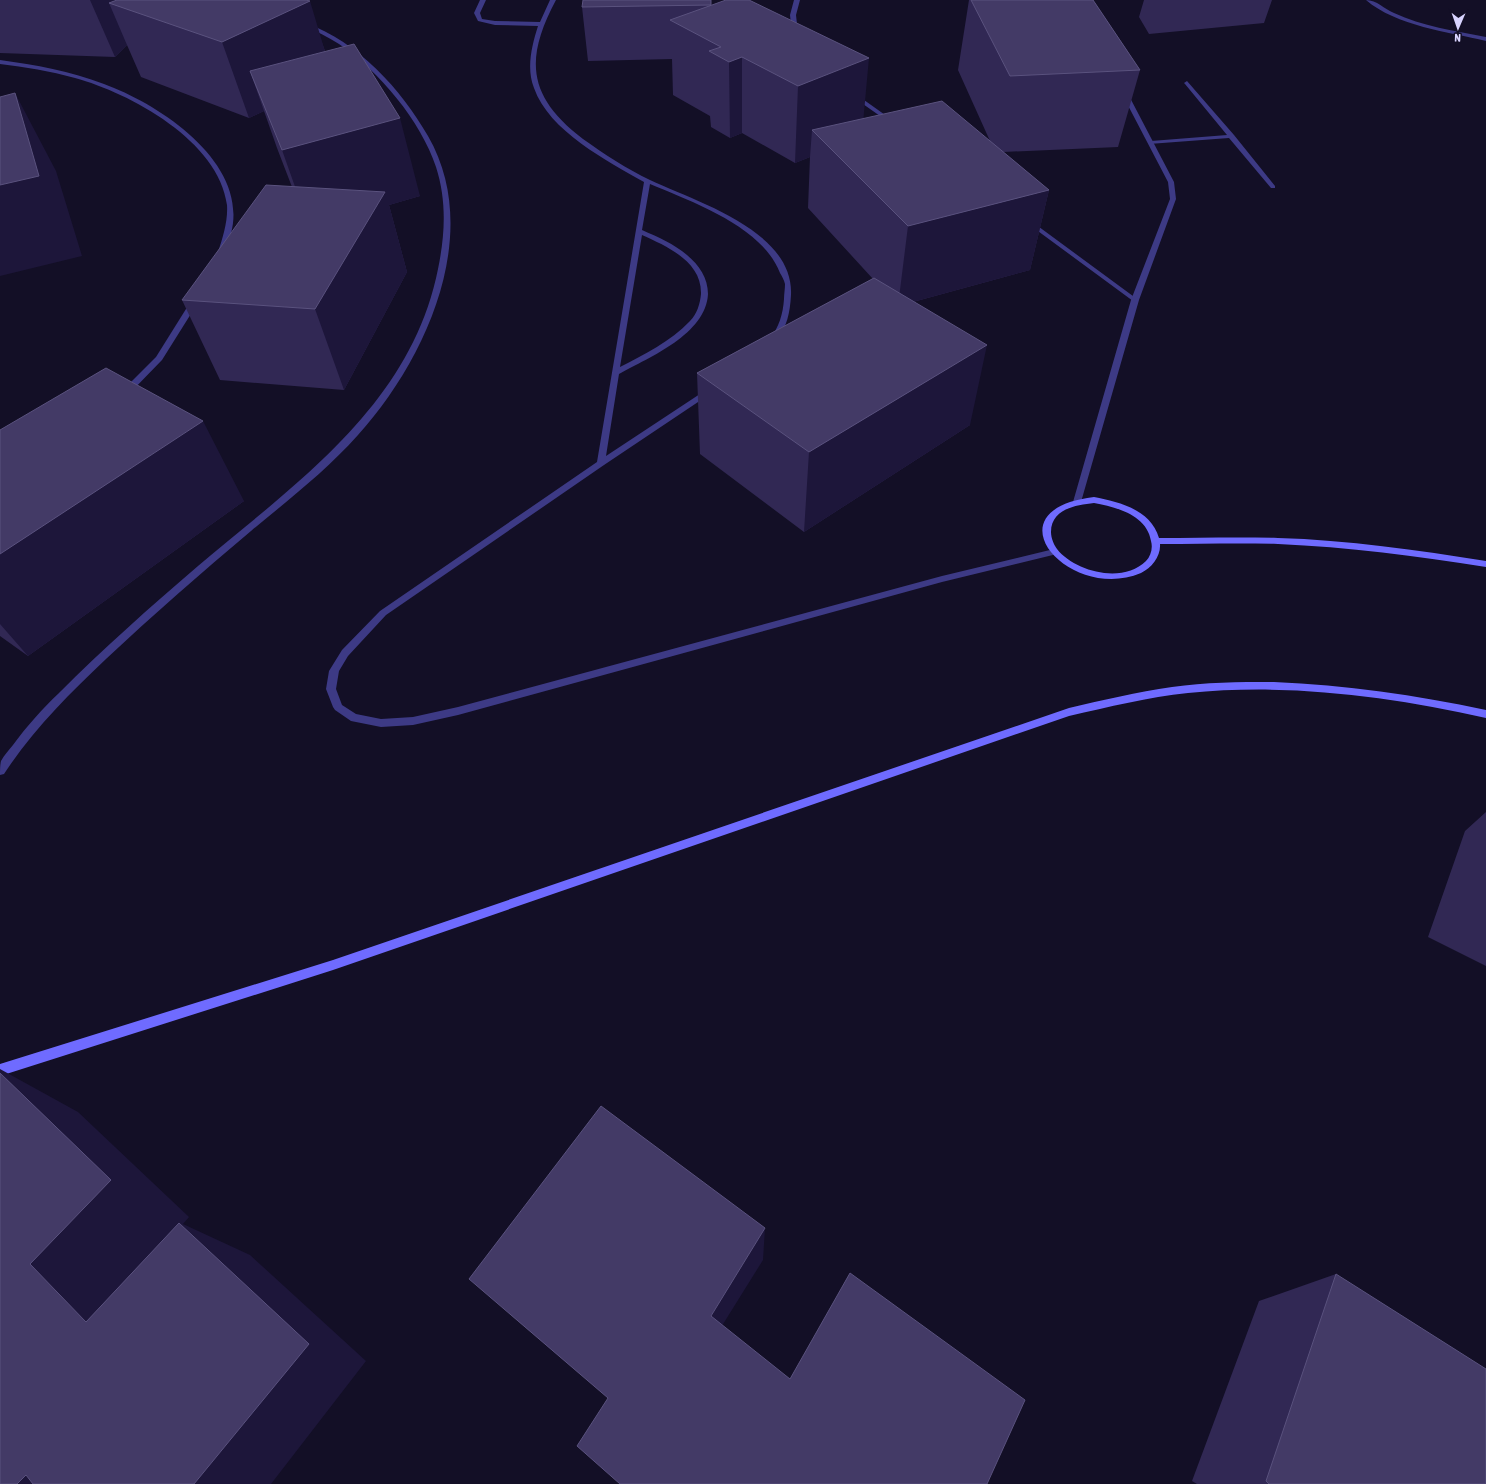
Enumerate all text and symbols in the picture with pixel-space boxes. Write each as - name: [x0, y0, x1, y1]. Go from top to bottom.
- north arrow: [1438, 8, 1478, 48]
- text: N: [1454, 32, 1461, 44]

